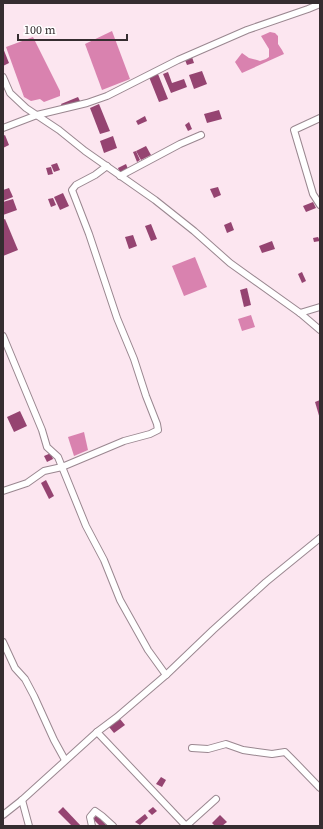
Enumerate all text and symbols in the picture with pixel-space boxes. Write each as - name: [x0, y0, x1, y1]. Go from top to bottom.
- scale bar: [18, 16, 127, 42]
- text: 100 m: [24, 22, 56, 38]

